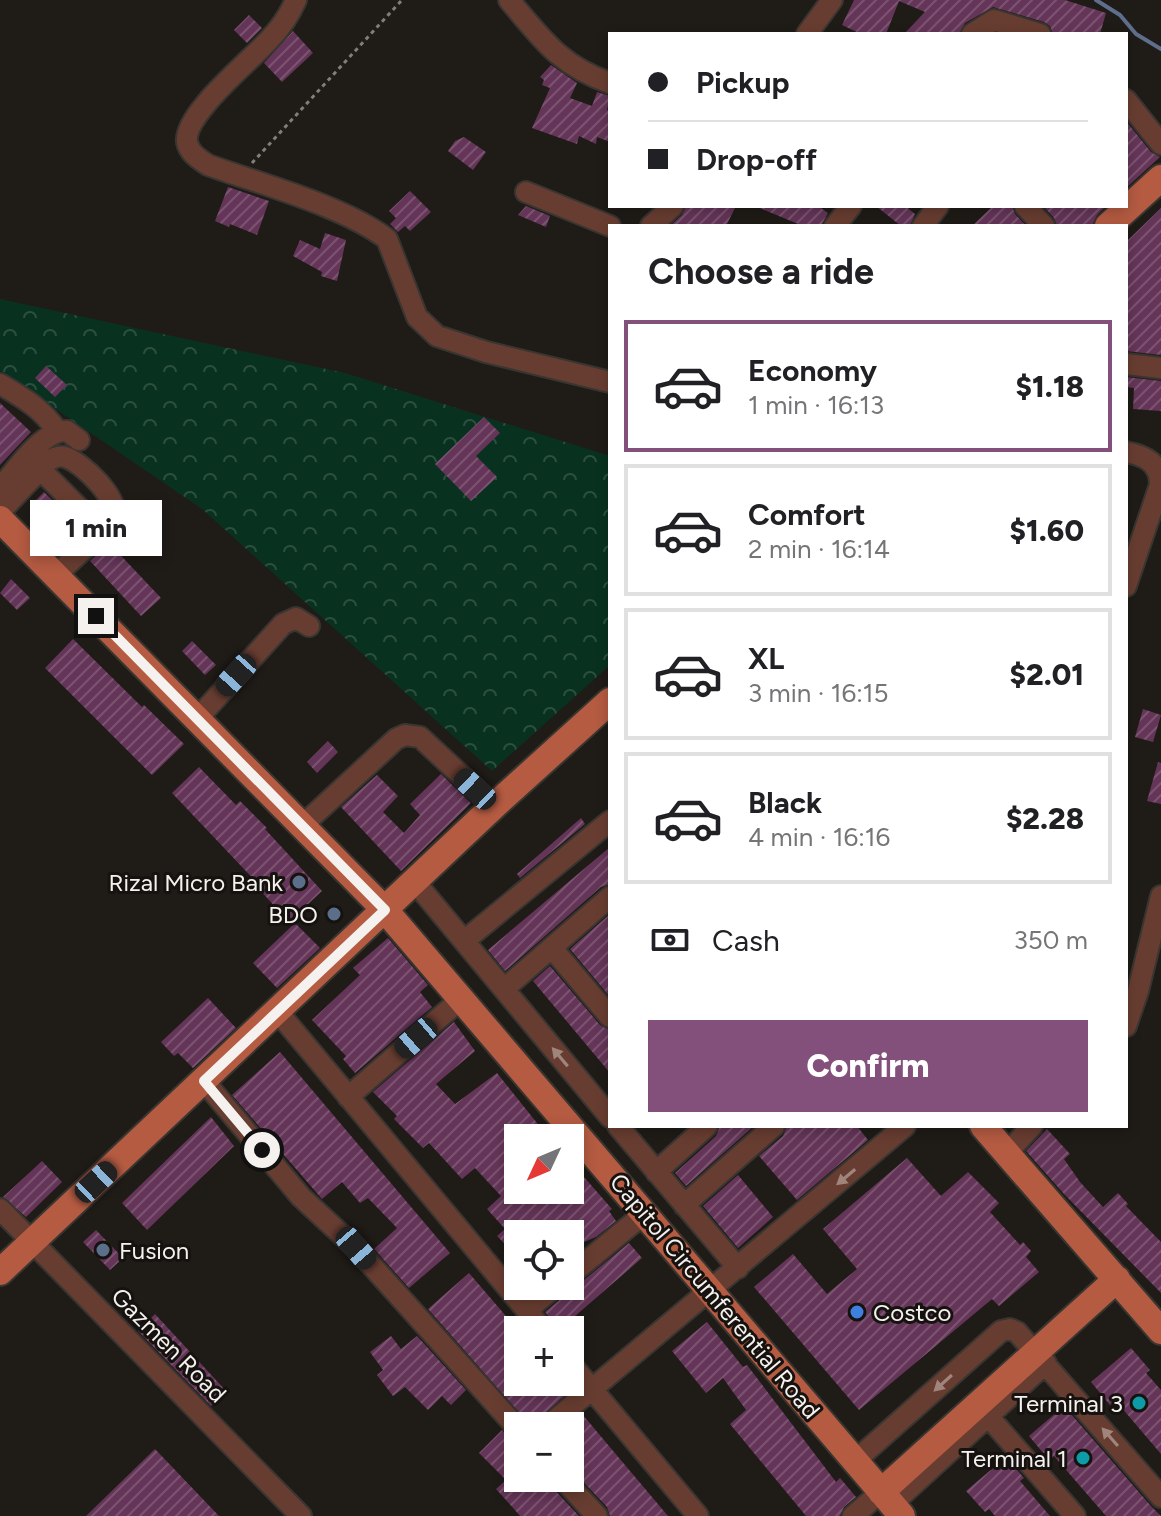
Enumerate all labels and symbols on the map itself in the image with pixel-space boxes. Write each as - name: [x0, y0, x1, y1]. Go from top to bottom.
- callout: 1 min: [30, 500, 162, 556]
- route end: [78, 598, 114, 634]
- car: [211, 649, 261, 701]
- car: [449, 764, 501, 814]
- place label: Rizal Micro Bank: [108, 868, 283, 897]
- marker: Rizal Micro Bank: [290, 873, 308, 891]
- place label: BDO: [268, 900, 318, 929]
- marker: BDO: [325, 905, 343, 923]
- car: [390, 1013, 442, 1063]
- one-way arrow: [552, 1047, 569, 1067]
- north arrow: [504, 1124, 584, 1204]
- route start: [244, 1132, 280, 1168]
- car: [70, 1157, 122, 1207]
- street label: Capitol Circumferential Road: [604, 1168, 826, 1424]
- one-way arrow: [836, 1168, 856, 1185]
- car: [331, 1222, 381, 1274]
- place label: Fusion: [119, 1236, 189, 1265]
- marker: Fusion: [94, 1241, 112, 1259]
- street label: Gazmen Road: [106, 1282, 232, 1408]
- place label: Costco: [873, 1298, 951, 1327]
- marker: Costco: [848, 1303, 866, 1321]
- one-way arrow: [934, 1373, 953, 1391]
- place label: Terminal 3: [1014, 1389, 1123, 1418]
- marker: Terminal 3: [1130, 1394, 1148, 1412]
- one-way arrow: [1102, 1428, 1120, 1447]
- place label: Terminal 1: [961, 1444, 1067, 1473]
- marker: Terminal 1: [1074, 1449, 1092, 1467]

